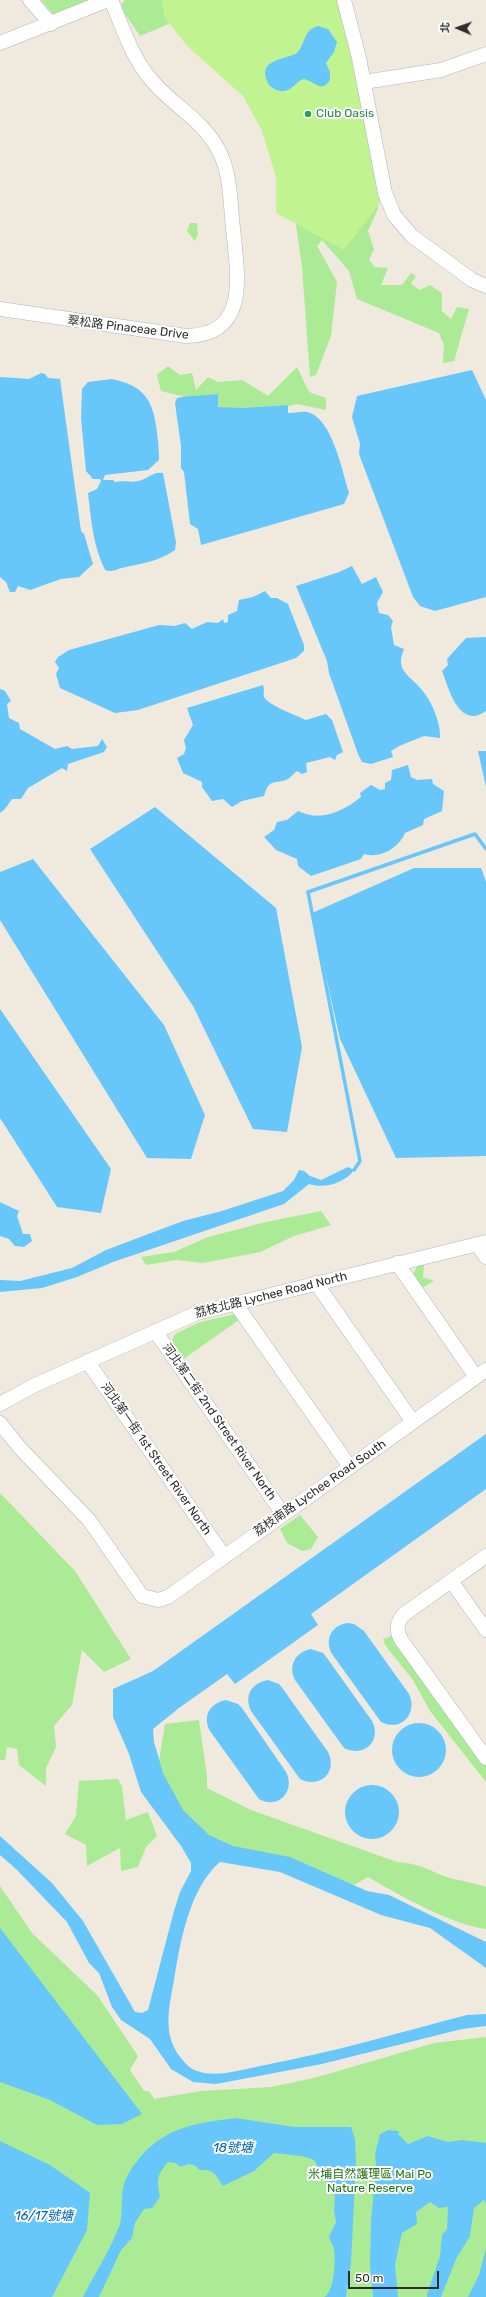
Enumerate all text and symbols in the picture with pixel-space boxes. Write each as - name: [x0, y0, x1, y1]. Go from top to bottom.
- north arrow: [438, 8, 478, 48]
- text: 北: [439, 22, 452, 33]
- place label: Club Oasis: [316, 107, 374, 121]
- marker: Club Oasis: [303, 109, 313, 119]
- street label: 翠松路 Pinaceae Drive: [67, 313, 189, 343]
- street label: 荔枝北路 Lychee Road North: [193, 1269, 349, 1321]
- street label: 河北第二街 2nd Street River North: [159, 1341, 279, 1503]
- street label: 河北第一街 1st Street River North: [98, 1380, 214, 1538]
- street label: 荔枝南路 Lychee Road South: [251, 1437, 389, 1539]
- water label: 18號塘: [213, 2140, 253, 2156]
- park label: 米埔自然護理區 Mai Po Nature Reserve: [308, 2168, 432, 2196]
- water label: 16/17號塘: [15, 2208, 73, 2224]
- scale bar: [350, 2263, 441, 2289]
- text: 50 m: [355, 2271, 383, 2285]

